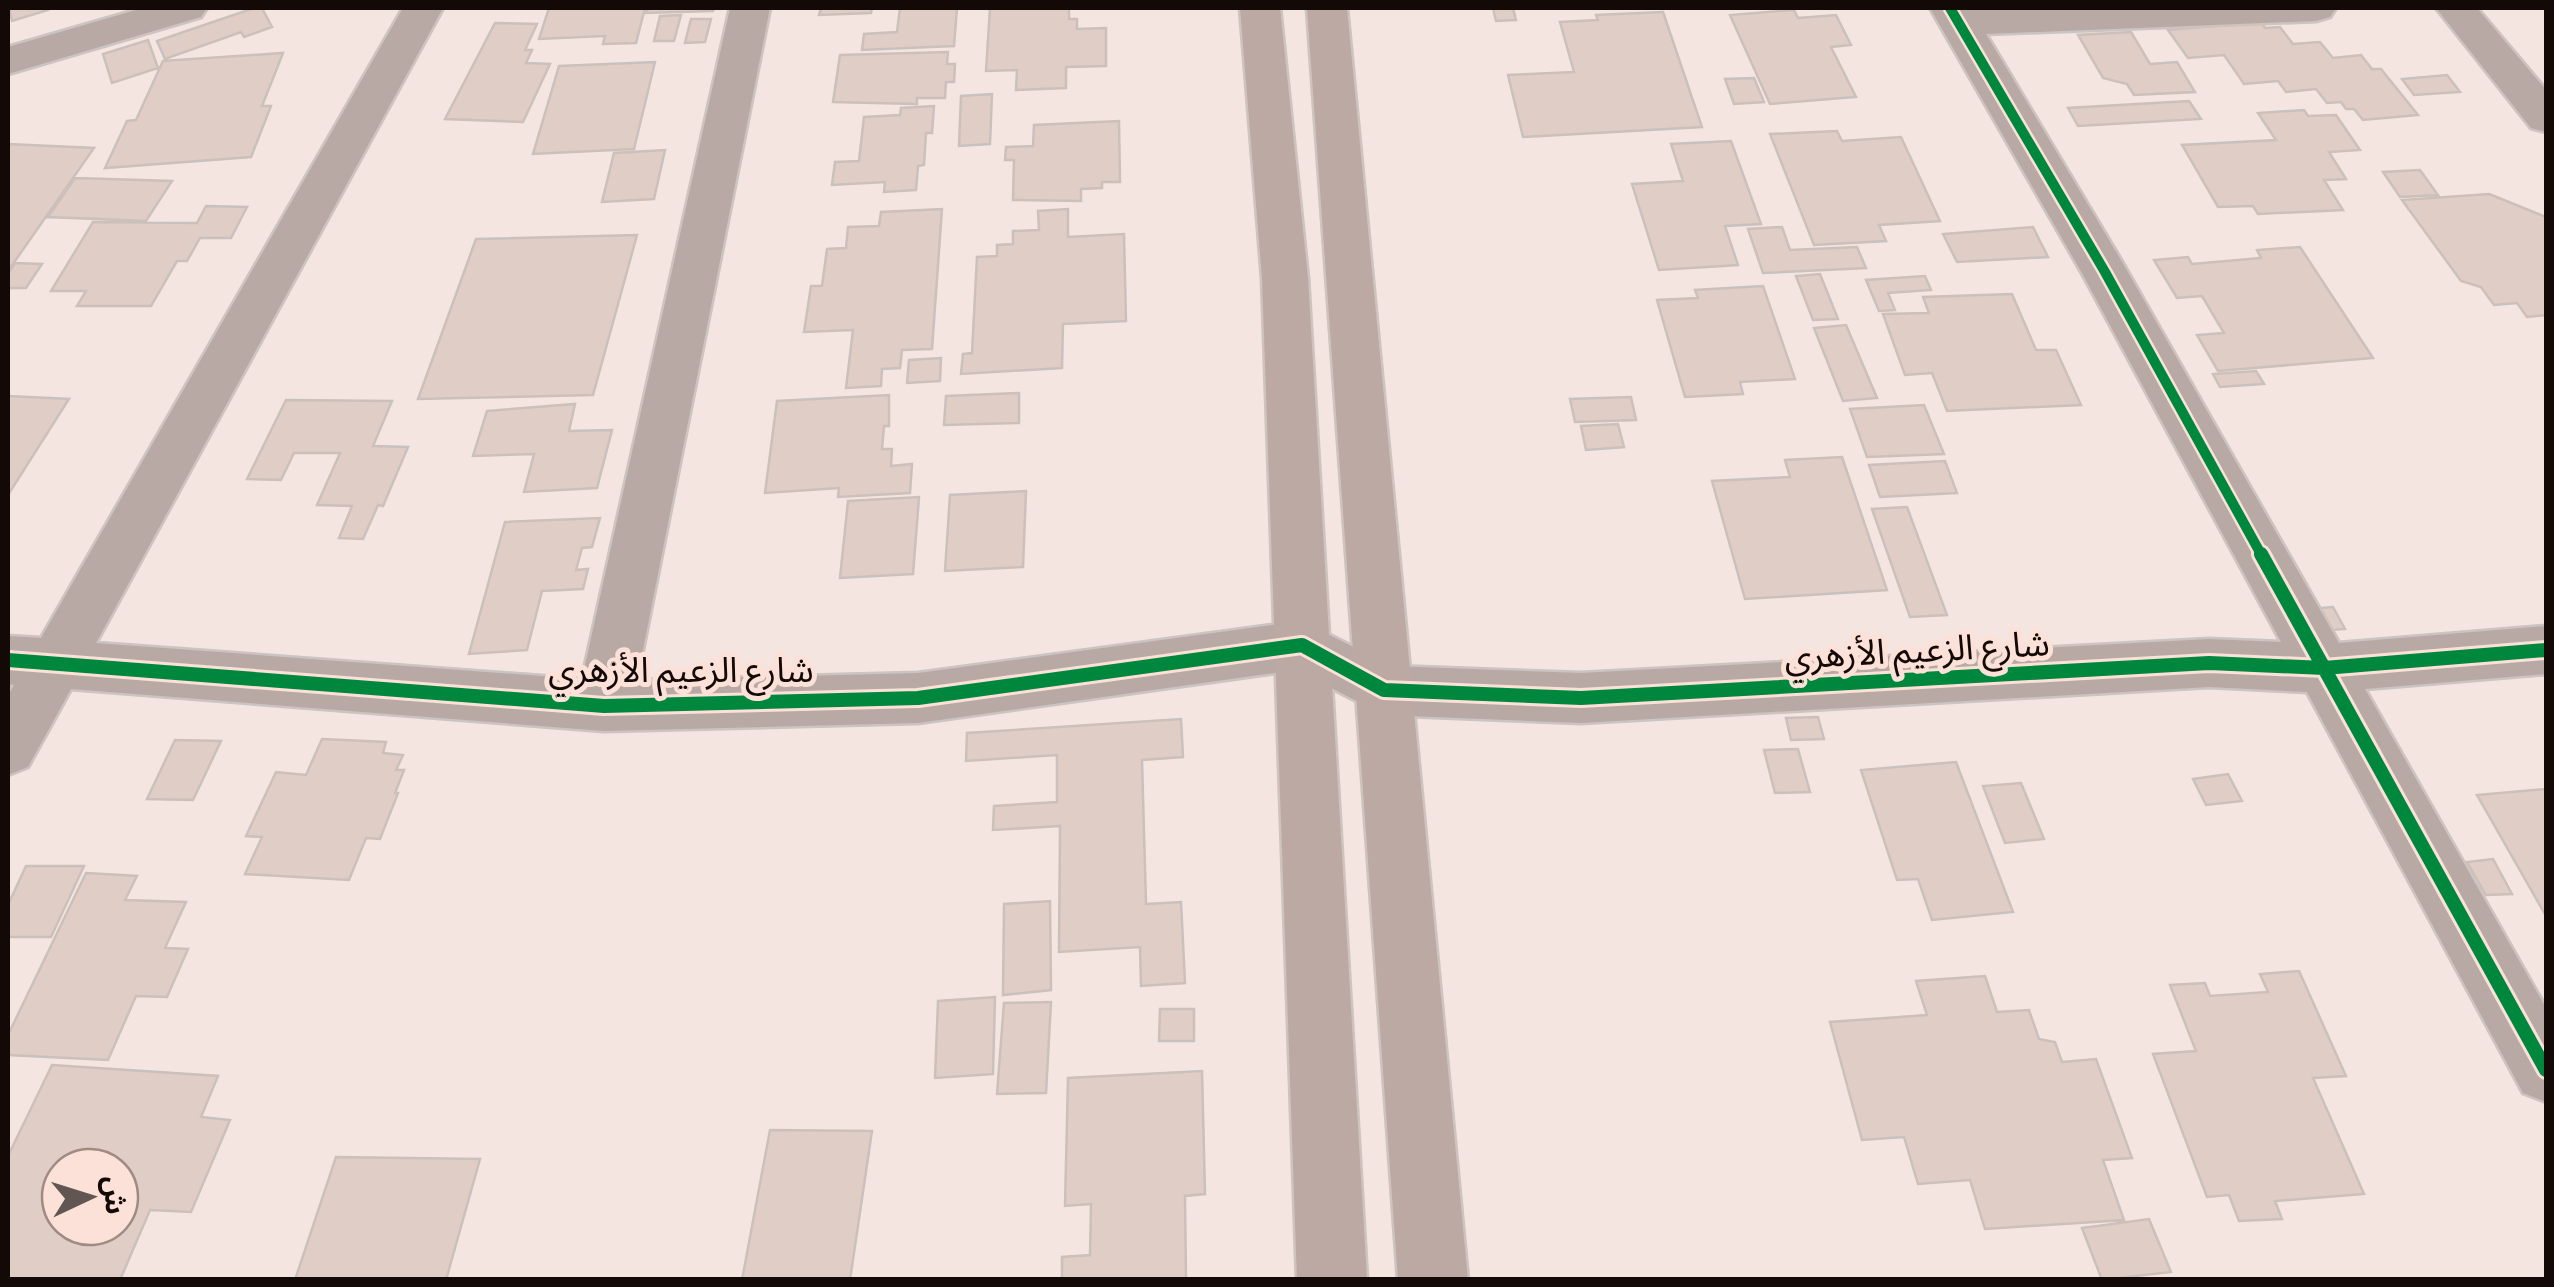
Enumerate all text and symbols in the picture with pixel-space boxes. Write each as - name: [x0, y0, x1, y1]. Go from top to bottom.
- street label: شارع الزعيم الأزهري: [1783, 622, 2051, 684]
- street label: شارع الزعيم الأزهري: [548, 649, 814, 697]
- north arrow: [40, 1147, 140, 1247]
- text: ش: [97, 1175, 132, 1216]

